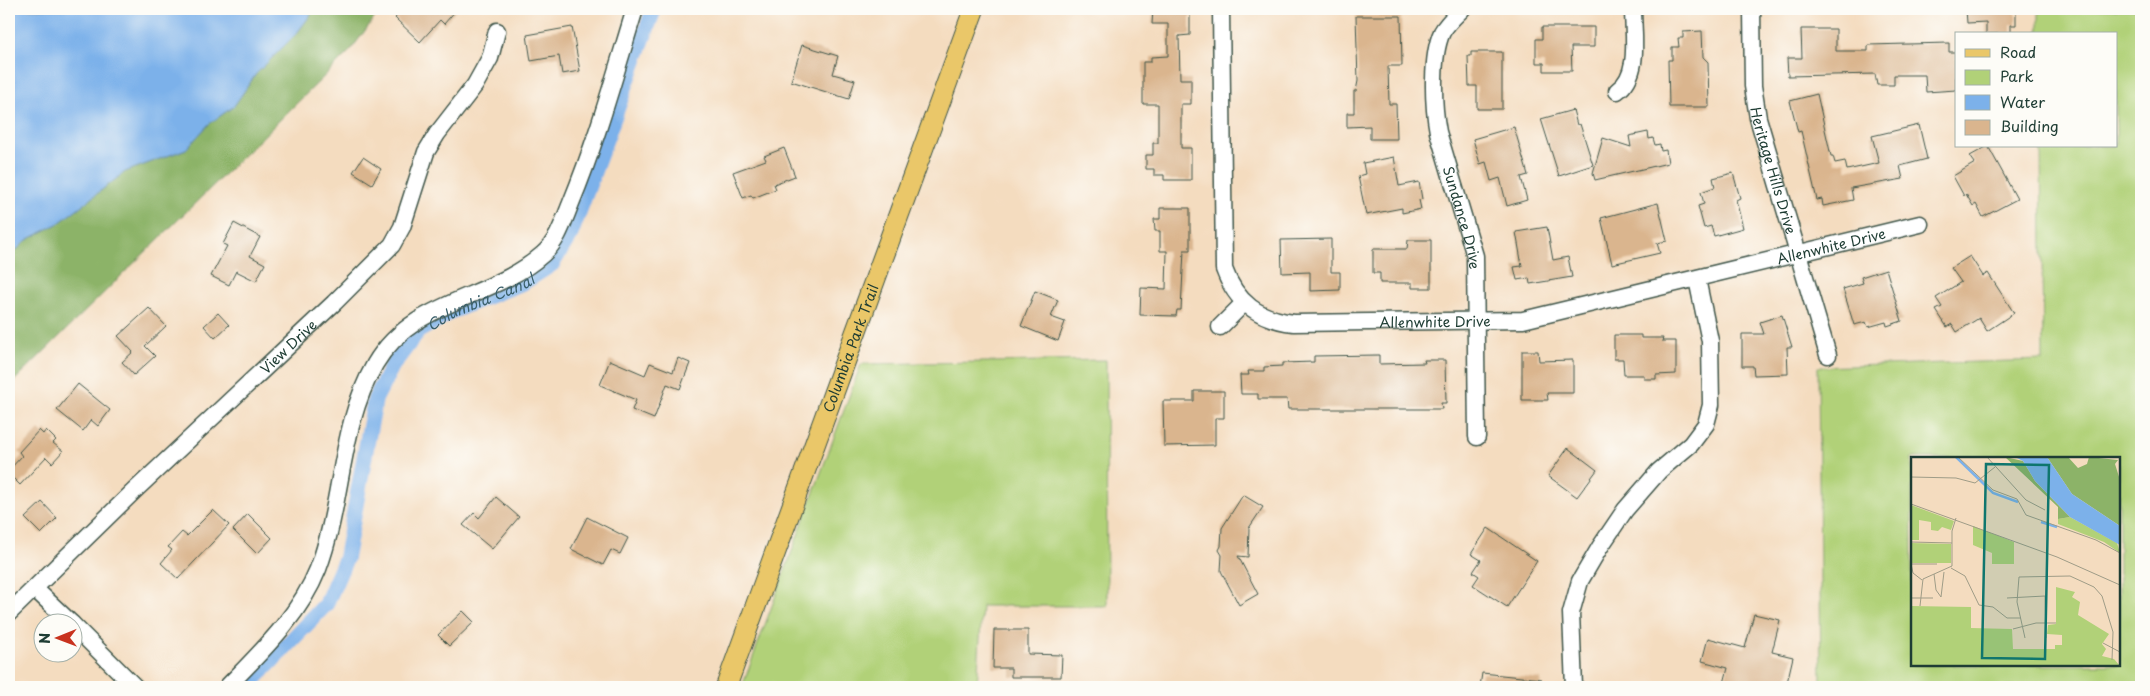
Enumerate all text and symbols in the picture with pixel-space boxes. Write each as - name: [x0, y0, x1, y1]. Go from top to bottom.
- legend: [1955, 32, 2118, 148]
- text: Road: [2000, 40, 2036, 63]
- text: Park: [2000, 64, 2034, 87]
- text: Water: [2000, 90, 2045, 113]
- street label: Heritage Hills Drive: [1746, 105, 1802, 236]
- text: Building: [2000, 114, 2059, 137]
- street label: Sundance Drive: [1438, 163, 1486, 270]
- street label: Allenwhite Drive: [1775, 222, 1888, 269]
- water label: Columbia Canal: [422, 265, 541, 335]
- street label: Columbia Park Trail: [817, 281, 883, 415]
- street label: Allenwhite Drive: [1379, 310, 1491, 332]
- street label: View Drive: [255, 314, 321, 378]
- inset map: [1911, 457, 2120, 666]
- north arrow: [32, 614, 82, 664]
- text: N: [34, 633, 55, 644]

